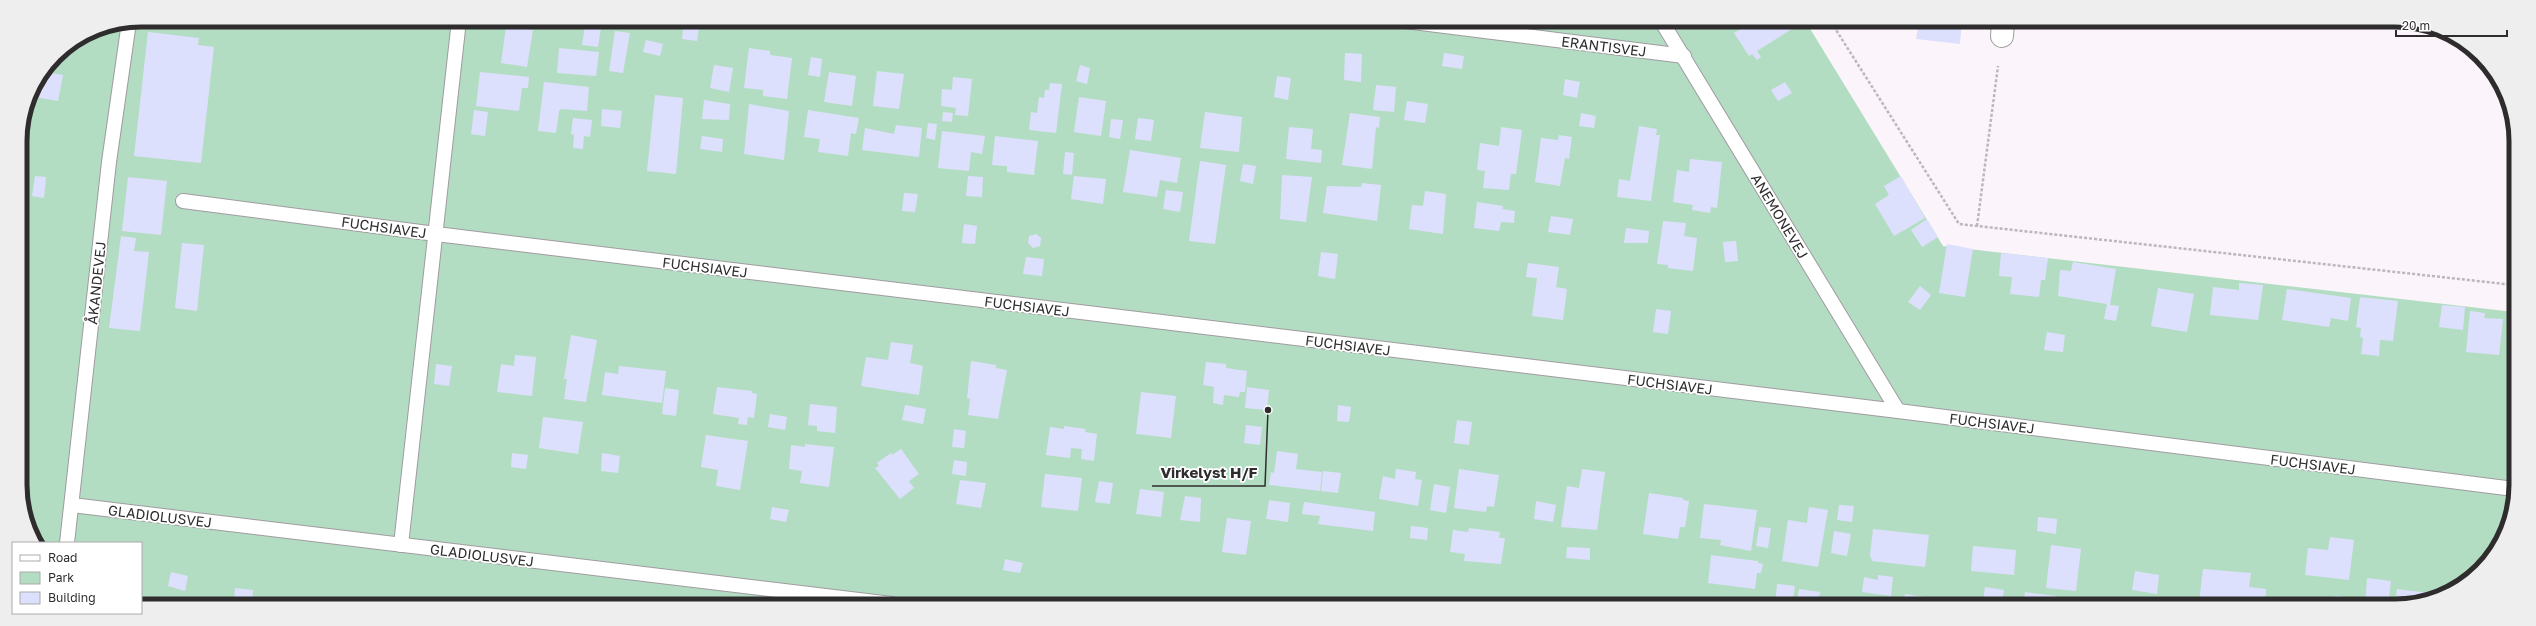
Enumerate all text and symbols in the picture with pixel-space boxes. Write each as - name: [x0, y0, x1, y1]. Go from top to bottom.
- scale bar: [2396, 12, 2507, 38]
- text: 20 m: [2402, 18, 2430, 33]
- street label: ERANTISVEJ: [1560, 32, 1648, 60]
- street label: ANEMONEVEJ: [1748, 170, 1812, 262]
- street label: FUCHSIAVEJ: [340, 213, 428, 241]
- street label: ÅKANDEVEJ: [83, 241, 109, 325]
- street label: FUCHSIAVEJ: [661, 253, 749, 281]
- street label: FUCHSIAVEJ: [983, 292, 1071, 320]
- street label: FUCHSIAVEJ: [1304, 331, 1392, 359]
- street label: FUCHSIAVEJ: [1626, 370, 1714, 398]
- street label: FUCHSIAVEJ: [1948, 409, 2036, 437]
- street label: FUCHSIAVEJ: [2269, 450, 2357, 478]
- callout: Virkelyst H/F: [1152, 459, 1265, 486]
- text: Virkelyst H/F: [1160, 463, 1258, 481]
- street label: GLADIOLUSVEJ: [107, 501, 213, 531]
- street label: GLADIOLUSVEJ: [429, 540, 535, 570]
- legend: [12, 542, 142, 614]
- text: Road: [48, 550, 77, 565]
- text: Park: [48, 570, 74, 585]
- text: Building: [48, 590, 96, 605]

